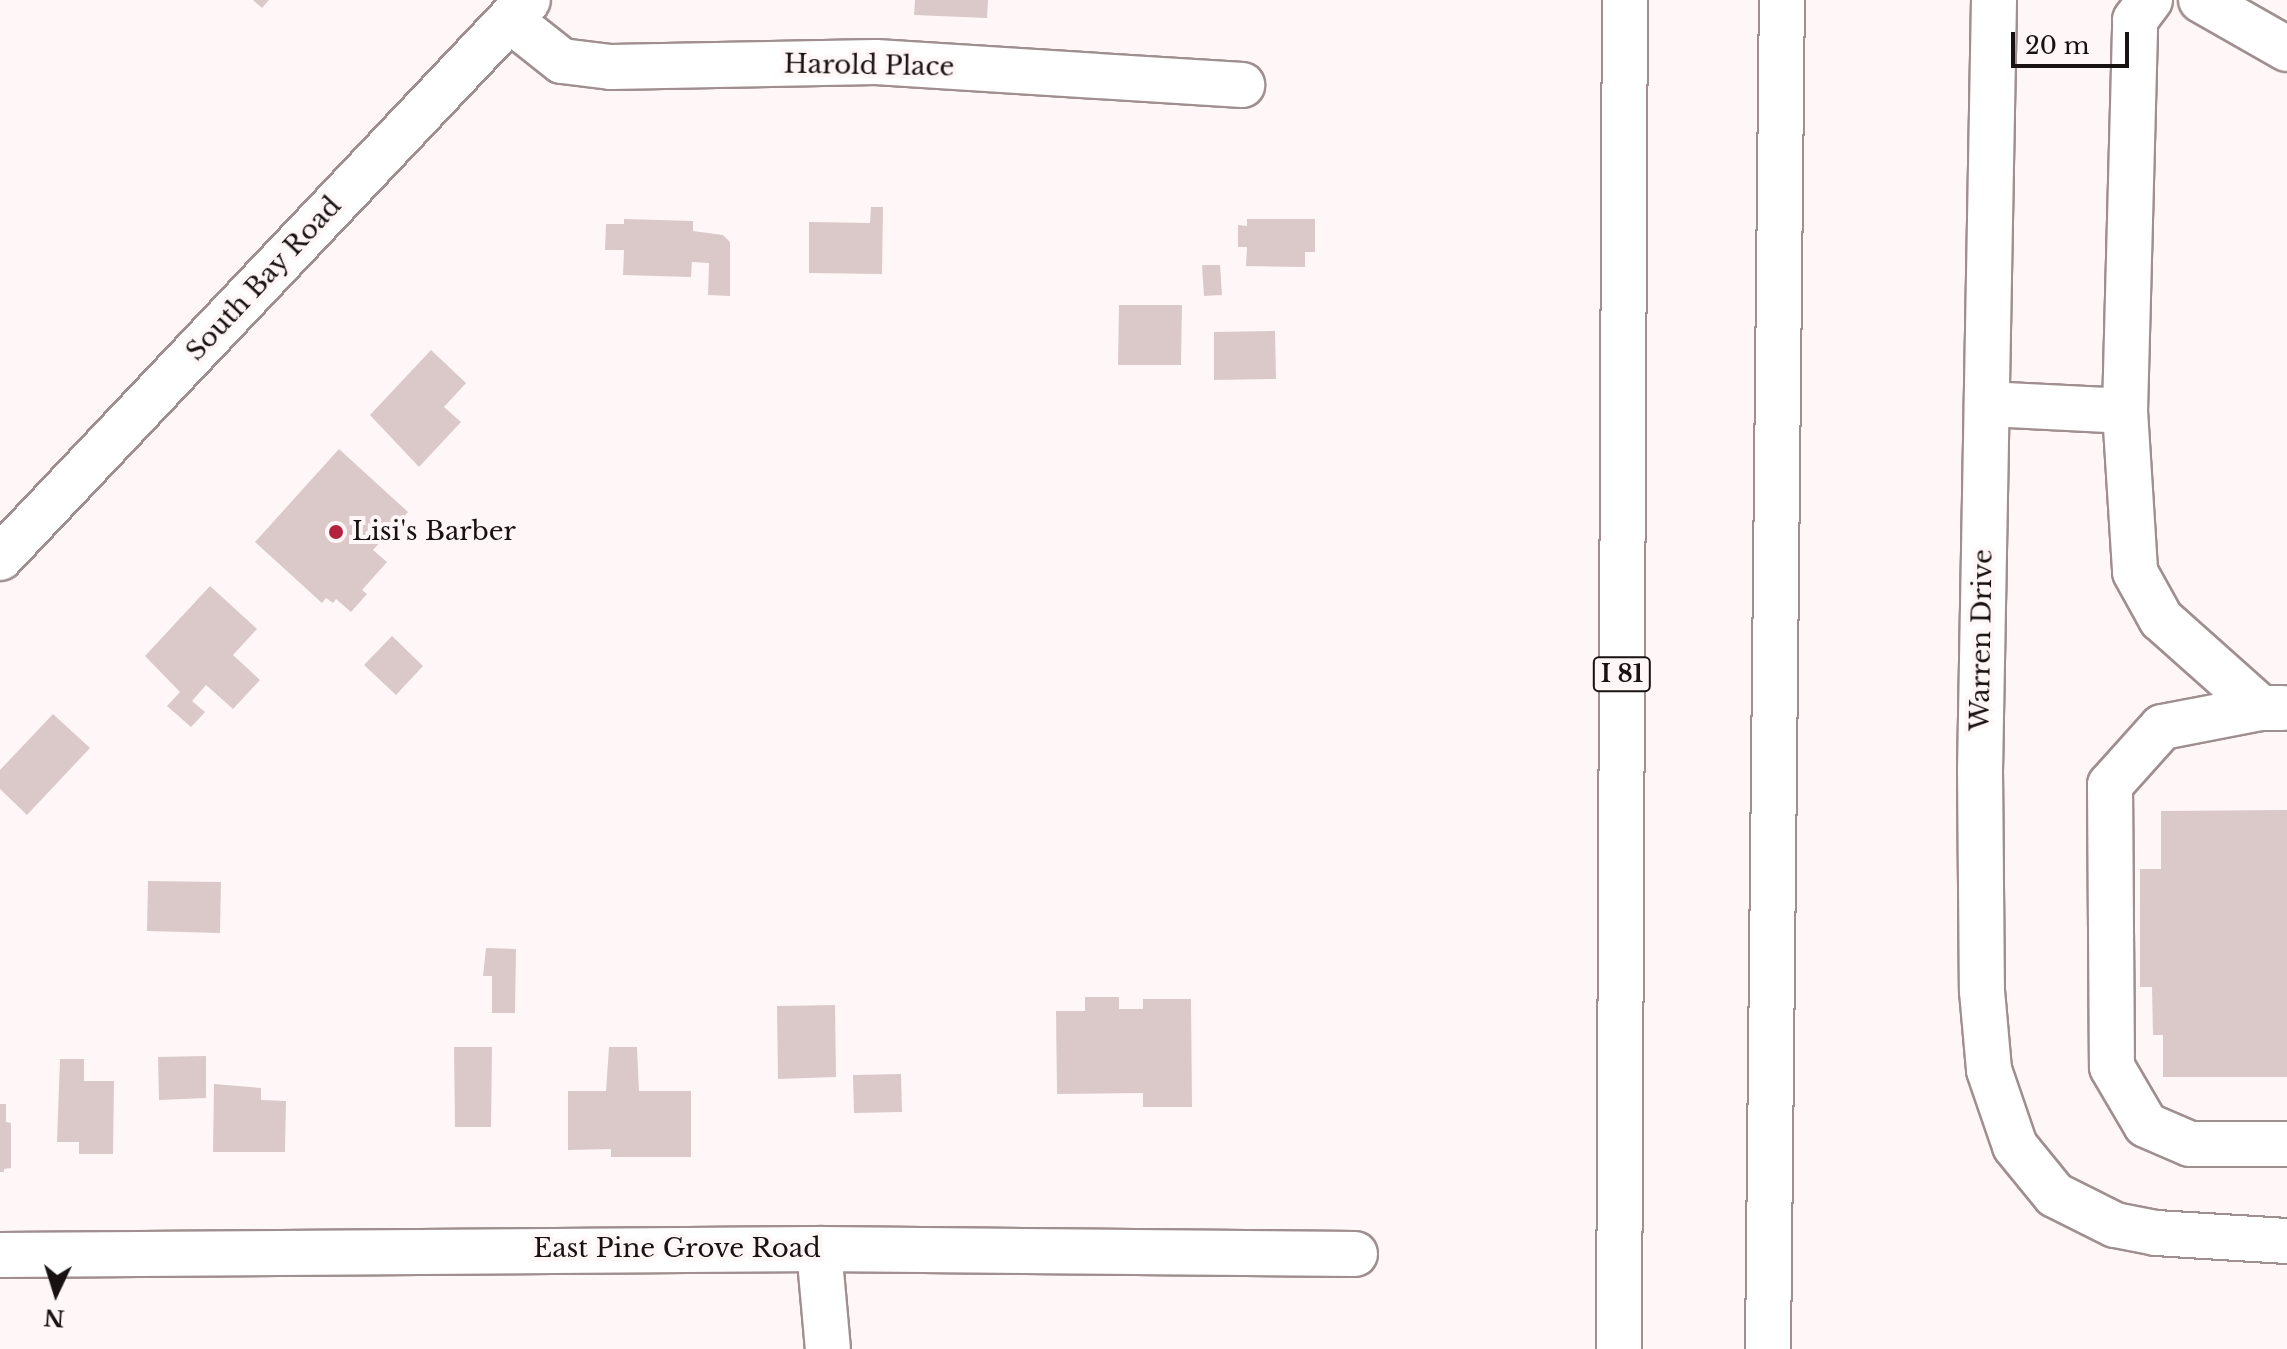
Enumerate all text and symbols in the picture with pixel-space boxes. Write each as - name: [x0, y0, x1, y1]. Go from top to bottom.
- scale bar: [2015, 16, 2133, 66]
- text: 20 m: [2025, 31, 2090, 60]
- street label: Harold Place: [783, 49, 955, 83]
- street label: South Bay Road: [180, 190, 348, 368]
- place label: Lisi's Barber: [352, 516, 516, 548]
- marker: Lisi's Barber: [327, 523, 345, 541]
- street label: Warren Drive: [1965, 549, 1999, 731]
- road number: I 81: [1592, 654, 1652, 694]
- street label: East Pine Grove Road: [533, 1233, 821, 1265]
- north arrow: [16, 1253, 96, 1333]
- text: N: [43, 1303, 66, 1332]

